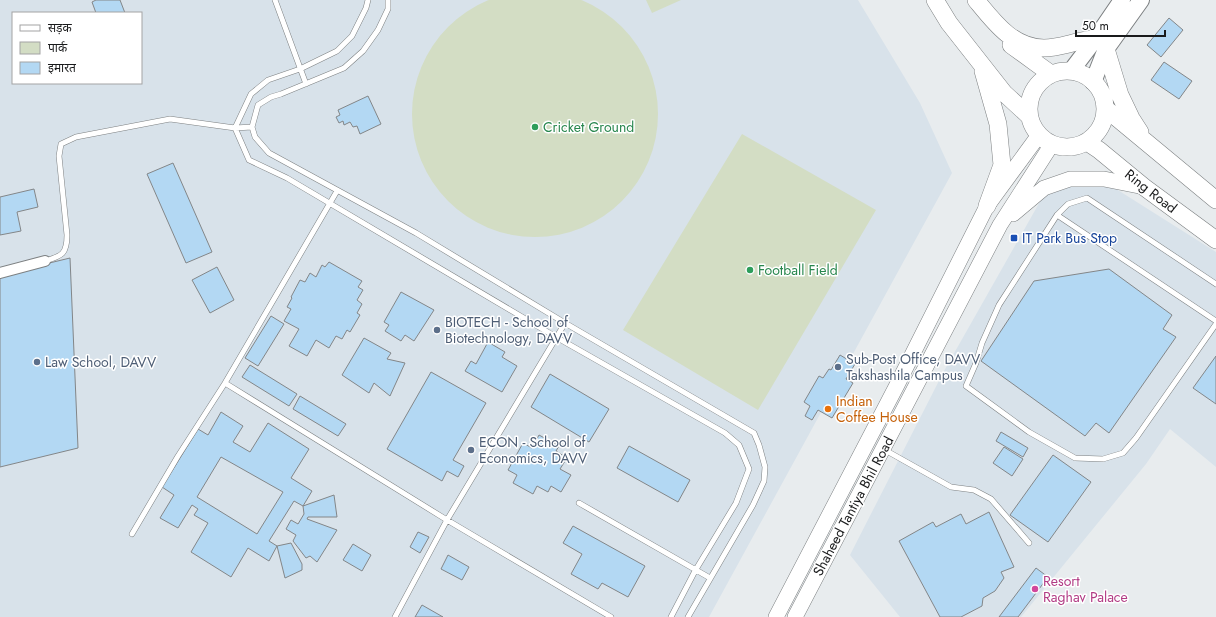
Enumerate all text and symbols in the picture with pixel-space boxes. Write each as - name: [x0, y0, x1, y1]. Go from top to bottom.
- legend: [12, 12, 142, 84]
- scale bar: [1076, 12, 1165, 38]
- text: 50 m: [1082, 17, 1109, 35]
- text: सड़क: [48, 19, 73, 37]
- text: पार्क: [48, 39, 68, 57]
- text: इमारत: [48, 59, 77, 77]
- place label: Cricket Ground: [543, 117, 634, 137]
- marker: Cricket Ground: [530, 122, 540, 132]
- street label: Ring Road: [1121, 164, 1181, 218]
- place label: IT Park Bus Stop: [1022, 228, 1117, 248]
- marker: IT Park Bus Stop: [1009, 233, 1019, 243]
- place label: Football Field: [758, 260, 838, 280]
- marker: Football Field: [745, 265, 755, 275]
- place label: BIOTECH - School of Biotechnology, DAVV: [445, 312, 573, 348]
- marker: BIOTECH - School of Biotechnology, DAVV: [432, 325, 442, 335]
- place label: Sub-Post Office, DAVV Takshashila Campus: [846, 349, 981, 385]
- place label: Law School, DAVV: [45, 352, 157, 372]
- marker: Law School, DAVV: [32, 357, 42, 367]
- marker: Sub-Post Office, DAVV Takshashila Campus: [833, 362, 843, 372]
- place label: Indian Coffee House: [836, 391, 918, 427]
- marker: Indian Coffee House: [823, 404, 833, 414]
- place label: ECON - School of Economics, DAVV: [479, 432, 588, 468]
- street label: Shaheed Tantiya Bhil Road: [808, 433, 898, 579]
- marker: ECON - School of Economics, DAVV: [466, 445, 476, 455]
- place label: Resort Raghav Palace: [1043, 571, 1128, 607]
- marker: Resort Raghav Palace: [1030, 584, 1040, 594]

